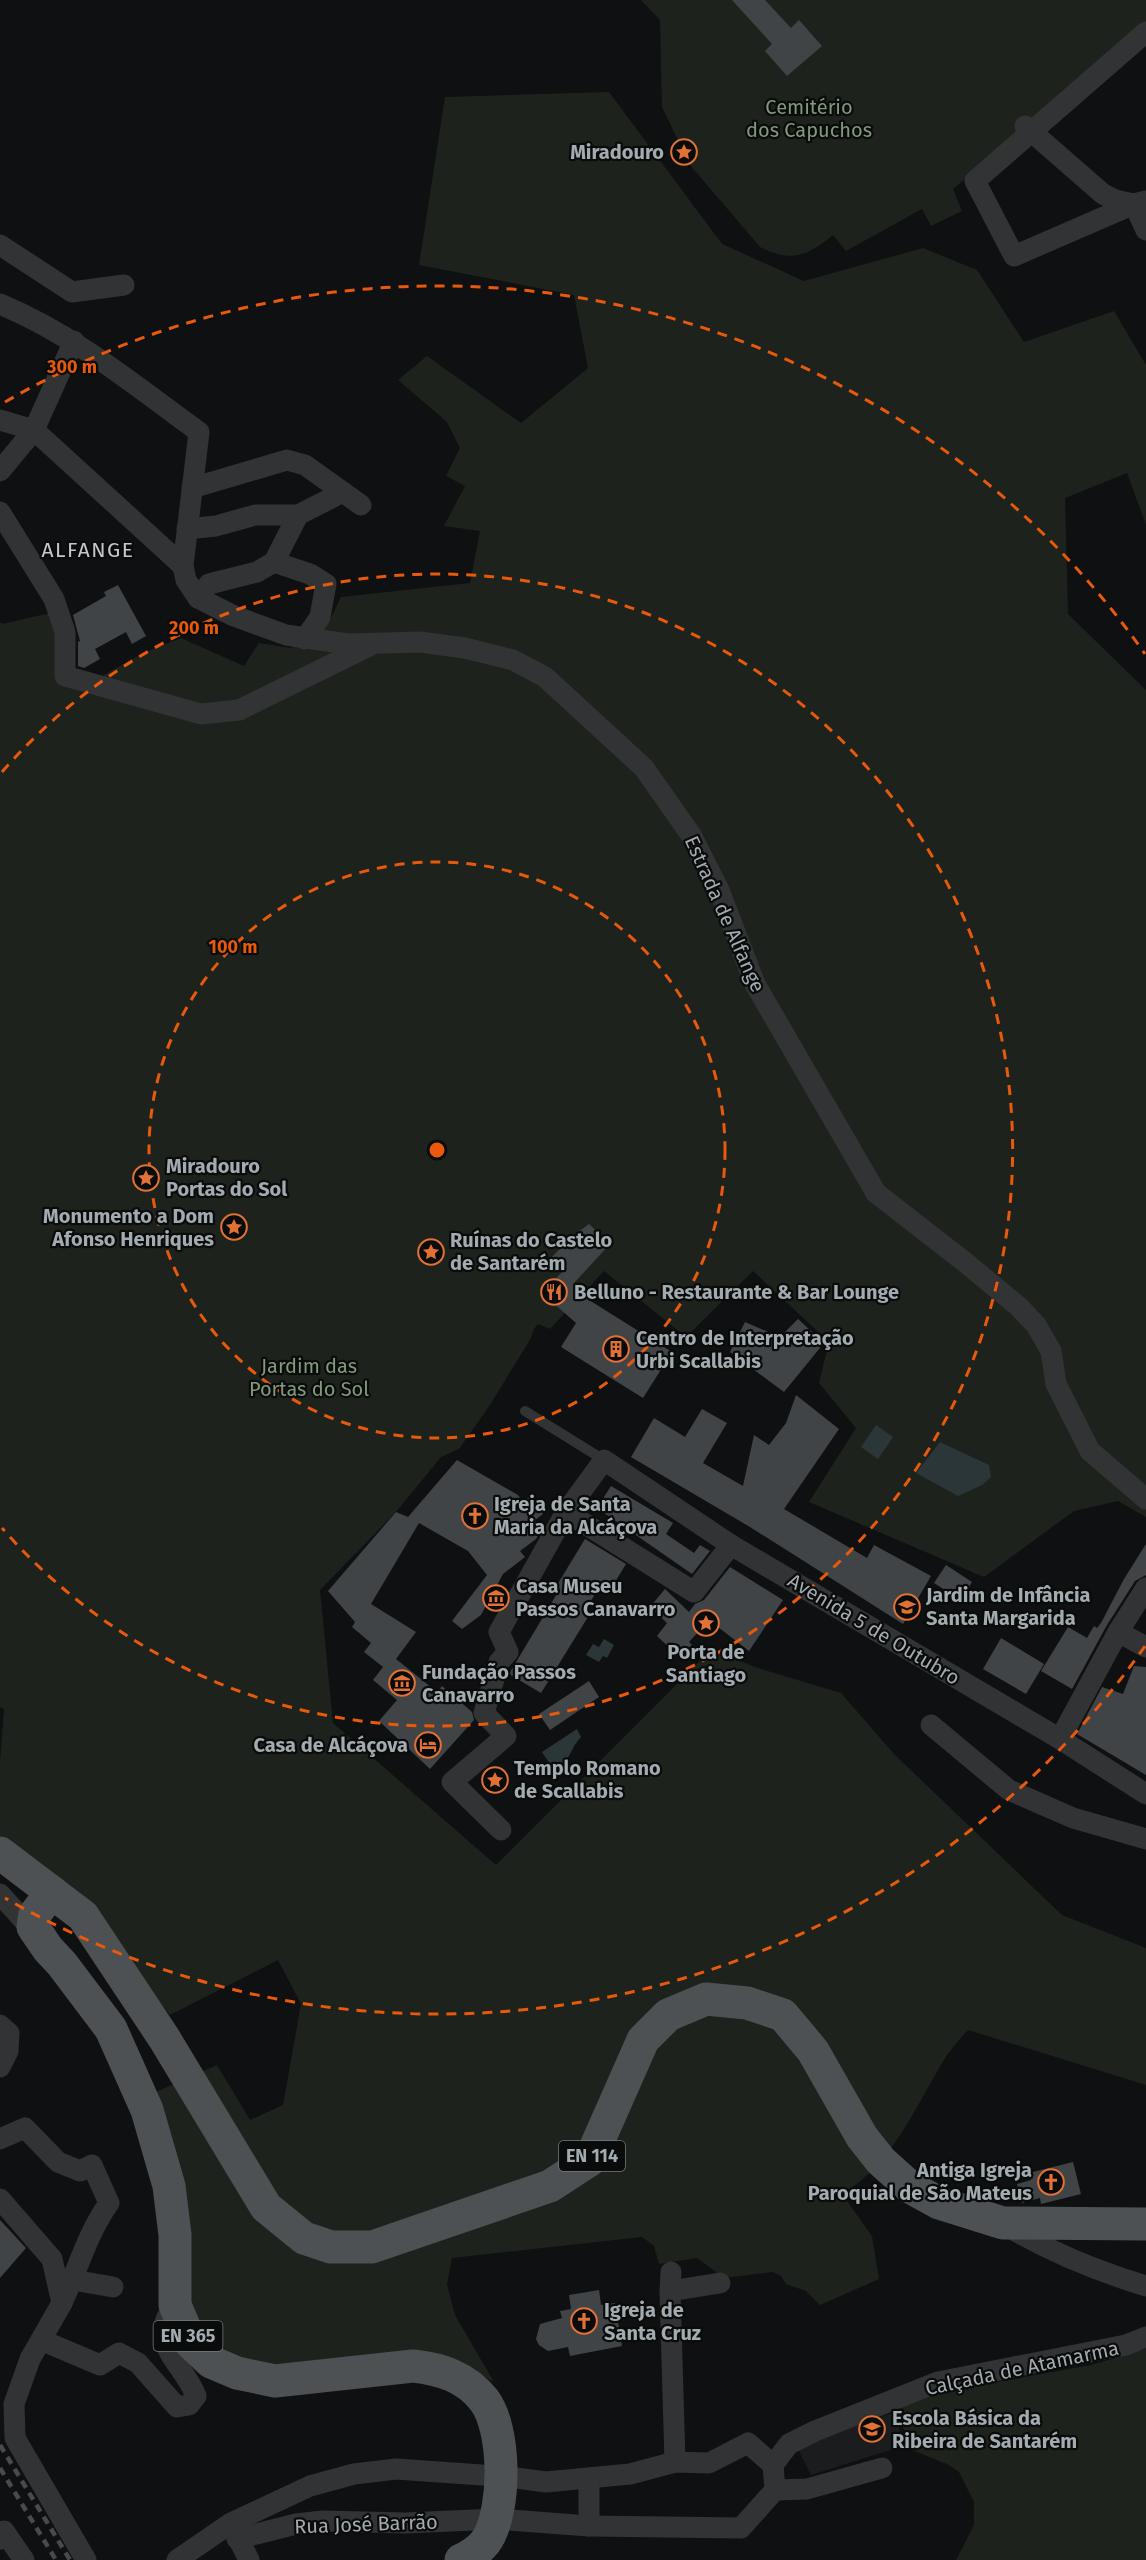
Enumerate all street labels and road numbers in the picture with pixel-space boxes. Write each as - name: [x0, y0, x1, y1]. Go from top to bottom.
- street label: Estrada de Alfange: [680, 832, 770, 996]
- street label: Avenida 5 de Outubro: [784, 1568, 964, 1690]
- road number: EN 114: [559, 2141, 625, 2171]
- road number: EN 365: [154, 2321, 222, 2351]
- street label: Calçada de Atamarma: [923, 2336, 1121, 2401]
- street label: Rua José Barrão: [294, 2510, 438, 2538]

